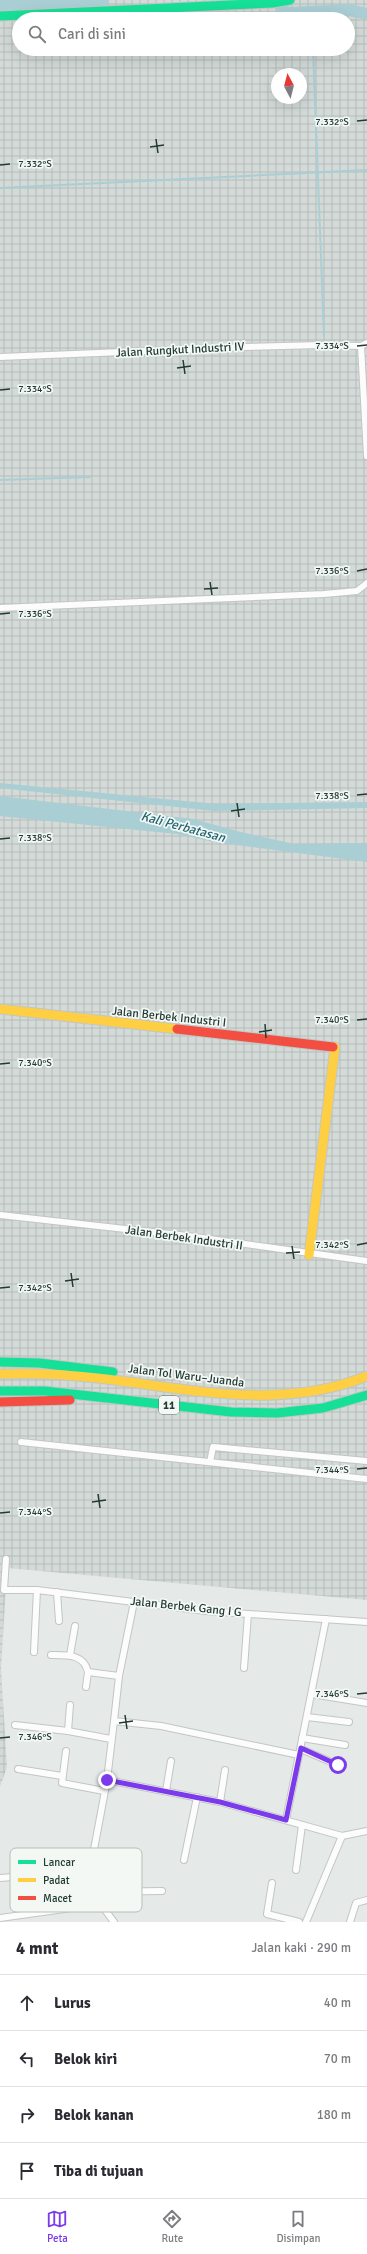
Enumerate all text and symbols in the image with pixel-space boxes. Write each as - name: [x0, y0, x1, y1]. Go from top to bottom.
- search box: [12, 12, 355, 56]
- icon: search: [26, 23, 48, 45]
- text: Cari di sini: [58, 25, 126, 43]
- north arrow: [271, 68, 307, 104]
- text: 7.332°S: [315, 116, 349, 128]
- text: 7.332°S: [18, 158, 52, 170]
- street label: Jalan Rungkut Industri IV: [115, 339, 245, 361]
- text: 7.334°S: [315, 340, 349, 352]
- text: 7.334°S: [18, 383, 52, 395]
- text: 7.336°S: [315, 565, 349, 577]
- text: 7.336°S: [18, 608, 52, 620]
- text: 7.338°S: [315, 790, 349, 802]
- water label: Kali Perbatasan: [139, 808, 228, 846]
- text: 7.338°S: [18, 832, 52, 844]
- street label: Jalan Berbek Industri I: [111, 1004, 227, 1030]
- text: 7.340°S: [315, 1014, 349, 1026]
- text: 7.340°S: [18, 1057, 52, 1069]
- street label: Jalan Berbek Industri II: [124, 1222, 244, 1254]
- text: 7.342°S: [315, 1239, 349, 1251]
- text: 7.342°S: [18, 1282, 52, 1294]
- street label: Jalan Tol Waru–Juanda: [127, 1361, 245, 1391]
- road number: 11: [159, 1396, 179, 1414]
- text: 7.344°S: [315, 1464, 349, 1476]
- text: 7.344°S: [18, 1506, 52, 1518]
- street label: Jalan Berbek Gang I G: [130, 1594, 242, 1620]
- text: 7.346°S: [315, 1688, 349, 1700]
- text: 7.346°S: [18, 1731, 52, 1743]
- route start: [329, 1756, 347, 1774]
- route end: [98, 1771, 116, 1789]
- legend: [10, 1848, 142, 1912]
- text: Lancar: [43, 1856, 75, 1869]
- text: Padat: [43, 1874, 70, 1887]
- text: Macet: [43, 1892, 72, 1905]
- text: 4 mnt: [16, 1938, 58, 1959]
- text: Jalan kaki · 290 m: [252, 1940, 351, 1956]
- icon: ahead: [16, 1992, 38, 2014]
- text: Lurus: [54, 1994, 91, 2012]
- text: 40 m: [324, 1995, 351, 2011]
- icon: left: [16, 2048, 38, 2070]
- text: Belok kiri: [54, 2050, 117, 2068]
- text: 70 m: [324, 2051, 351, 2067]
- icon: right: [16, 2104, 38, 2126]
- text: Belok kanan: [54, 2106, 134, 2124]
- text: 180 m: [317, 2107, 351, 2123]
- icon: arrive: [16, 2160, 38, 2182]
- text: Tiba di tujuan: [54, 2162, 144, 2180]
- tab: Peta: [46, 2208, 68, 2245]
- tab: Rute: [161, 2208, 183, 2245]
- tab: Disimpan: [276, 2208, 320, 2245]

